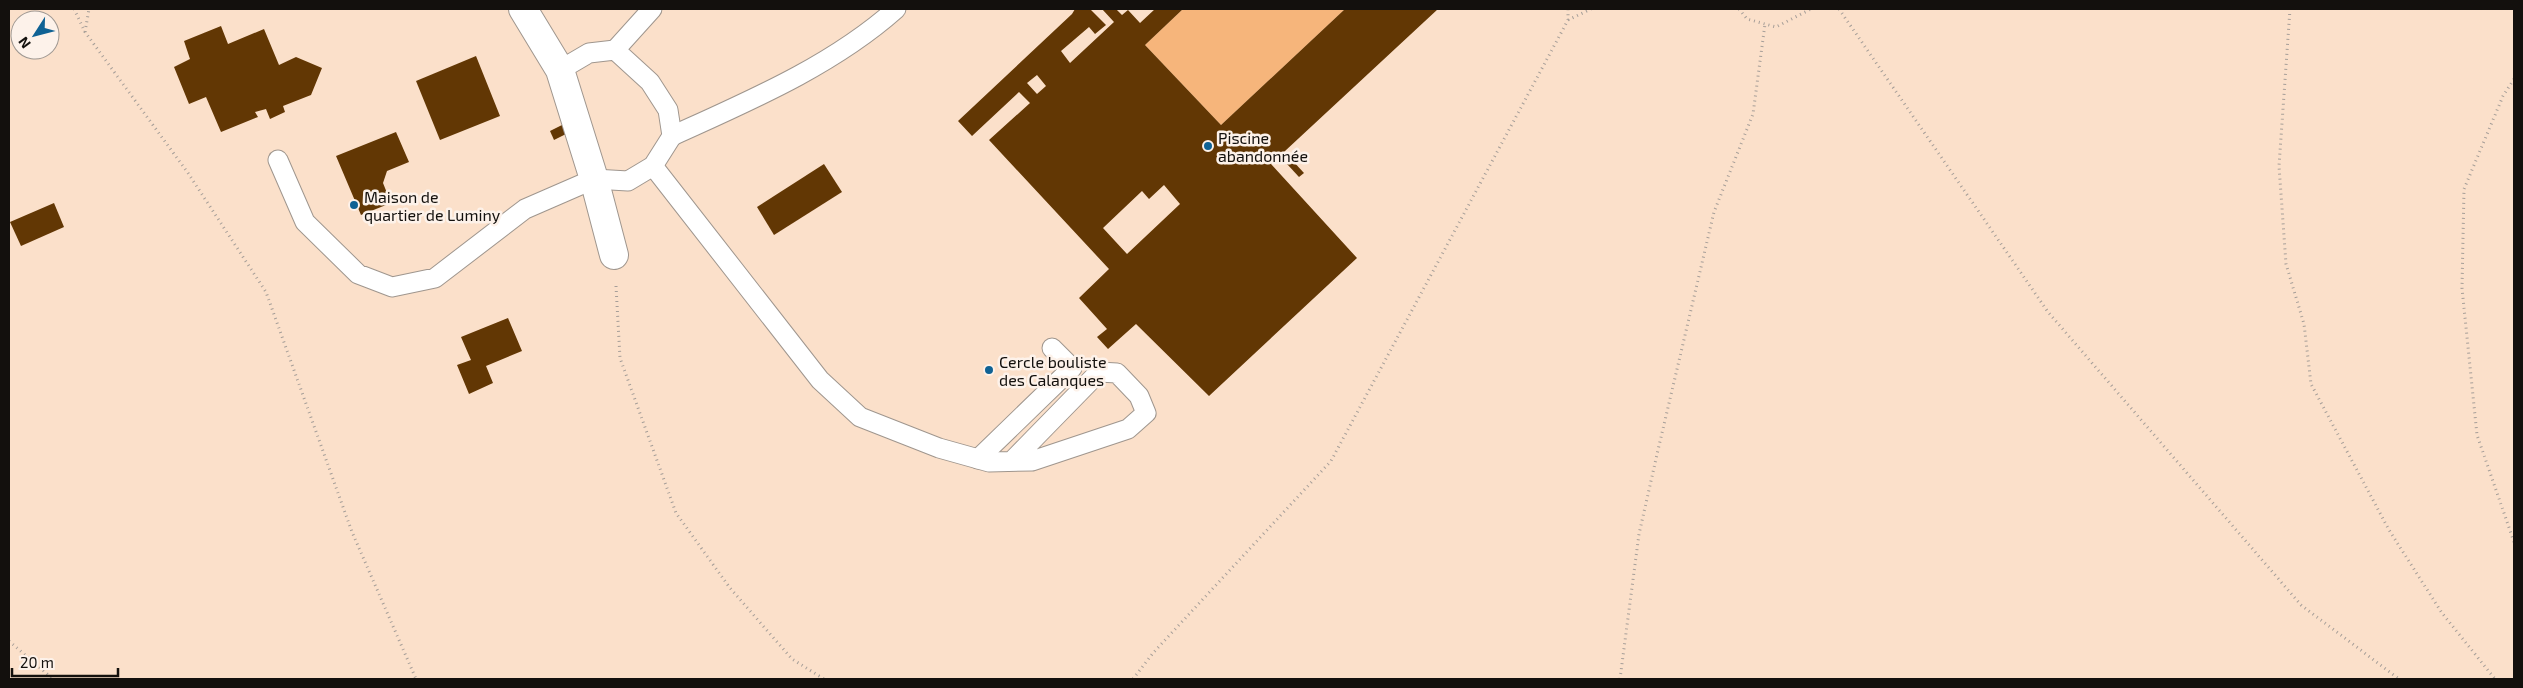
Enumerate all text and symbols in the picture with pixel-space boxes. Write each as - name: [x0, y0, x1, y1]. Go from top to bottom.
- north arrow: [10, 10, 60, 60]
- text: N: [14, 34, 34, 52]
- place label: Piscine abandonnée: [1218, 128, 1308, 165]
- marker: Piscine abandonnée: [1202, 140, 1214, 152]
- place label: Maison de quartier de Luminy: [364, 187, 501, 224]
- marker: Maison de quartier de Luminy: [348, 199, 360, 211]
- place label: Cercle bouliste des Calanques: [999, 352, 1107, 389]
- marker: Cercle bouliste des Calanques: [983, 364, 995, 376]
- scale bar: [12, 646, 119, 678]
- text: 20 m: [20, 653, 54, 671]

